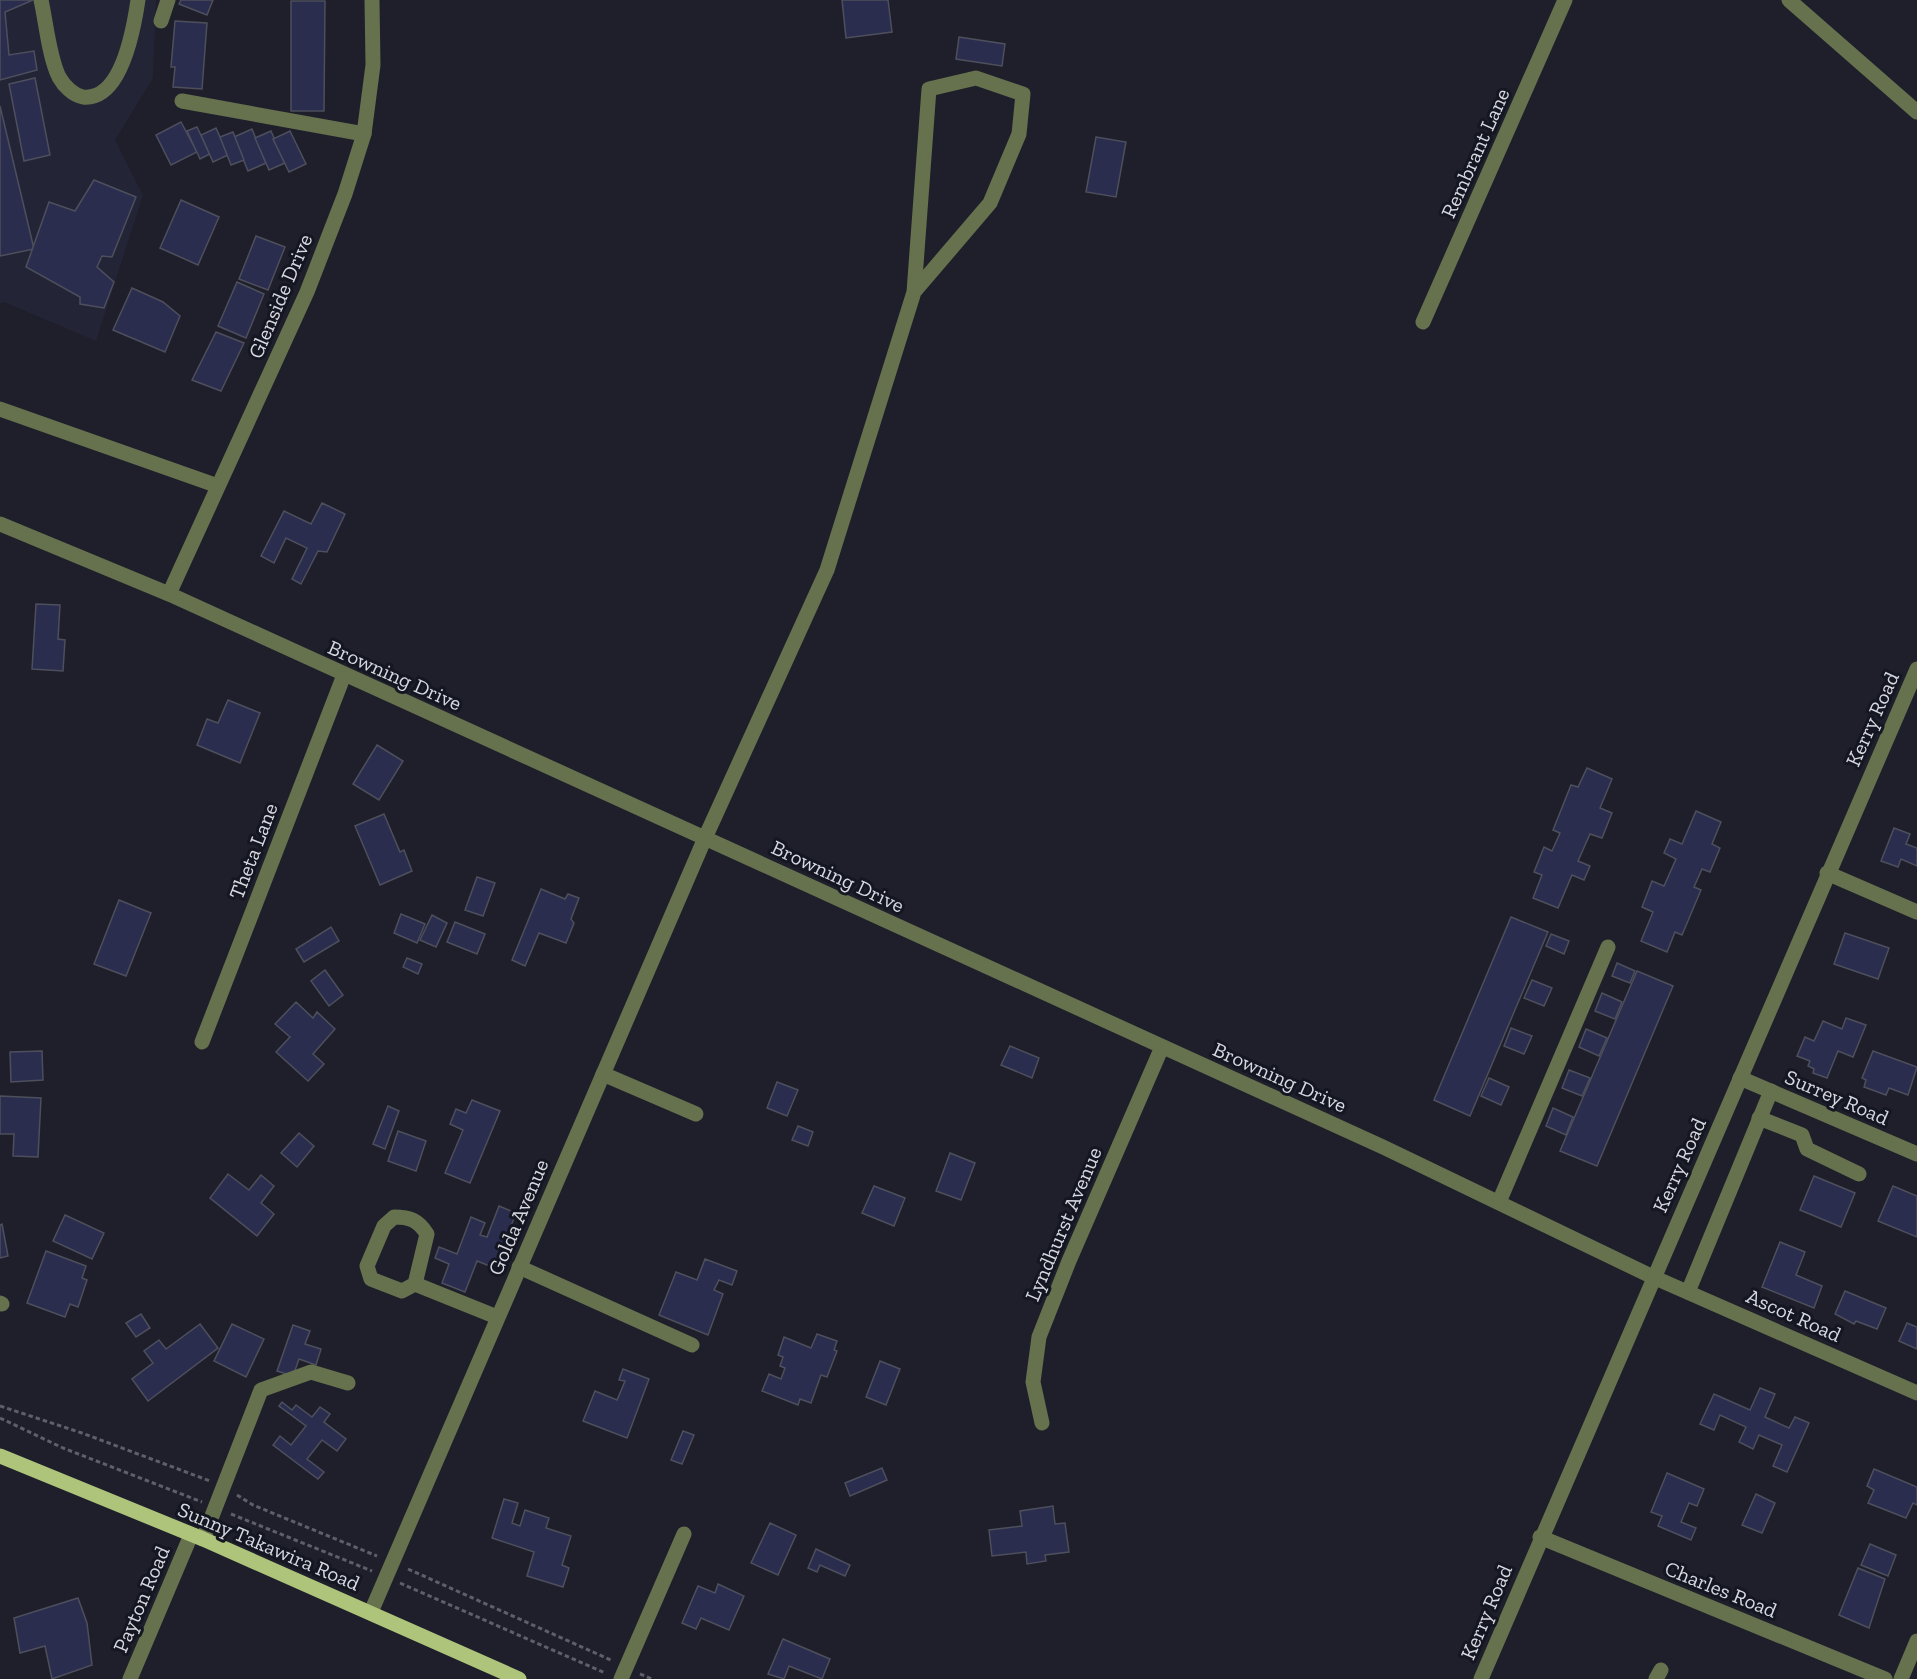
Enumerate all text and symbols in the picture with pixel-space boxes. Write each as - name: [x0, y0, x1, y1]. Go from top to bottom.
- street label: Rembrant Lane: [1435, 84, 1515, 222]
- street label: Glenside Drive: [243, 230, 317, 362]
- street label: Browning Drive: [324, 634, 466, 716]
- street label: Kerry Road: [1840, 667, 1904, 770]
- street label: Theta Lane: [223, 799, 283, 903]
- street label: Browning Drive: [768, 834, 909, 918]
- street label: Browning Drive: [1209, 1036, 1351, 1118]
- street label: Surrey Road: [1781, 1064, 1893, 1130]
- street label: Kerry Road: [1647, 1113, 1711, 1216]
- street label: Lyndhurst Avenue: [1019, 1143, 1107, 1305]
- street label: Golda Avenue: [482, 1155, 554, 1279]
- street label: Ascot Road: [1743, 1283, 1846, 1347]
- street label: Sunny Takawira Road: [174, 1496, 364, 1596]
- street label: Payton Road: [107, 1542, 175, 1656]
- street label: Charles Road: [1661, 1555, 1781, 1623]
- street label: Kerry Road: [1455, 1560, 1517, 1663]

